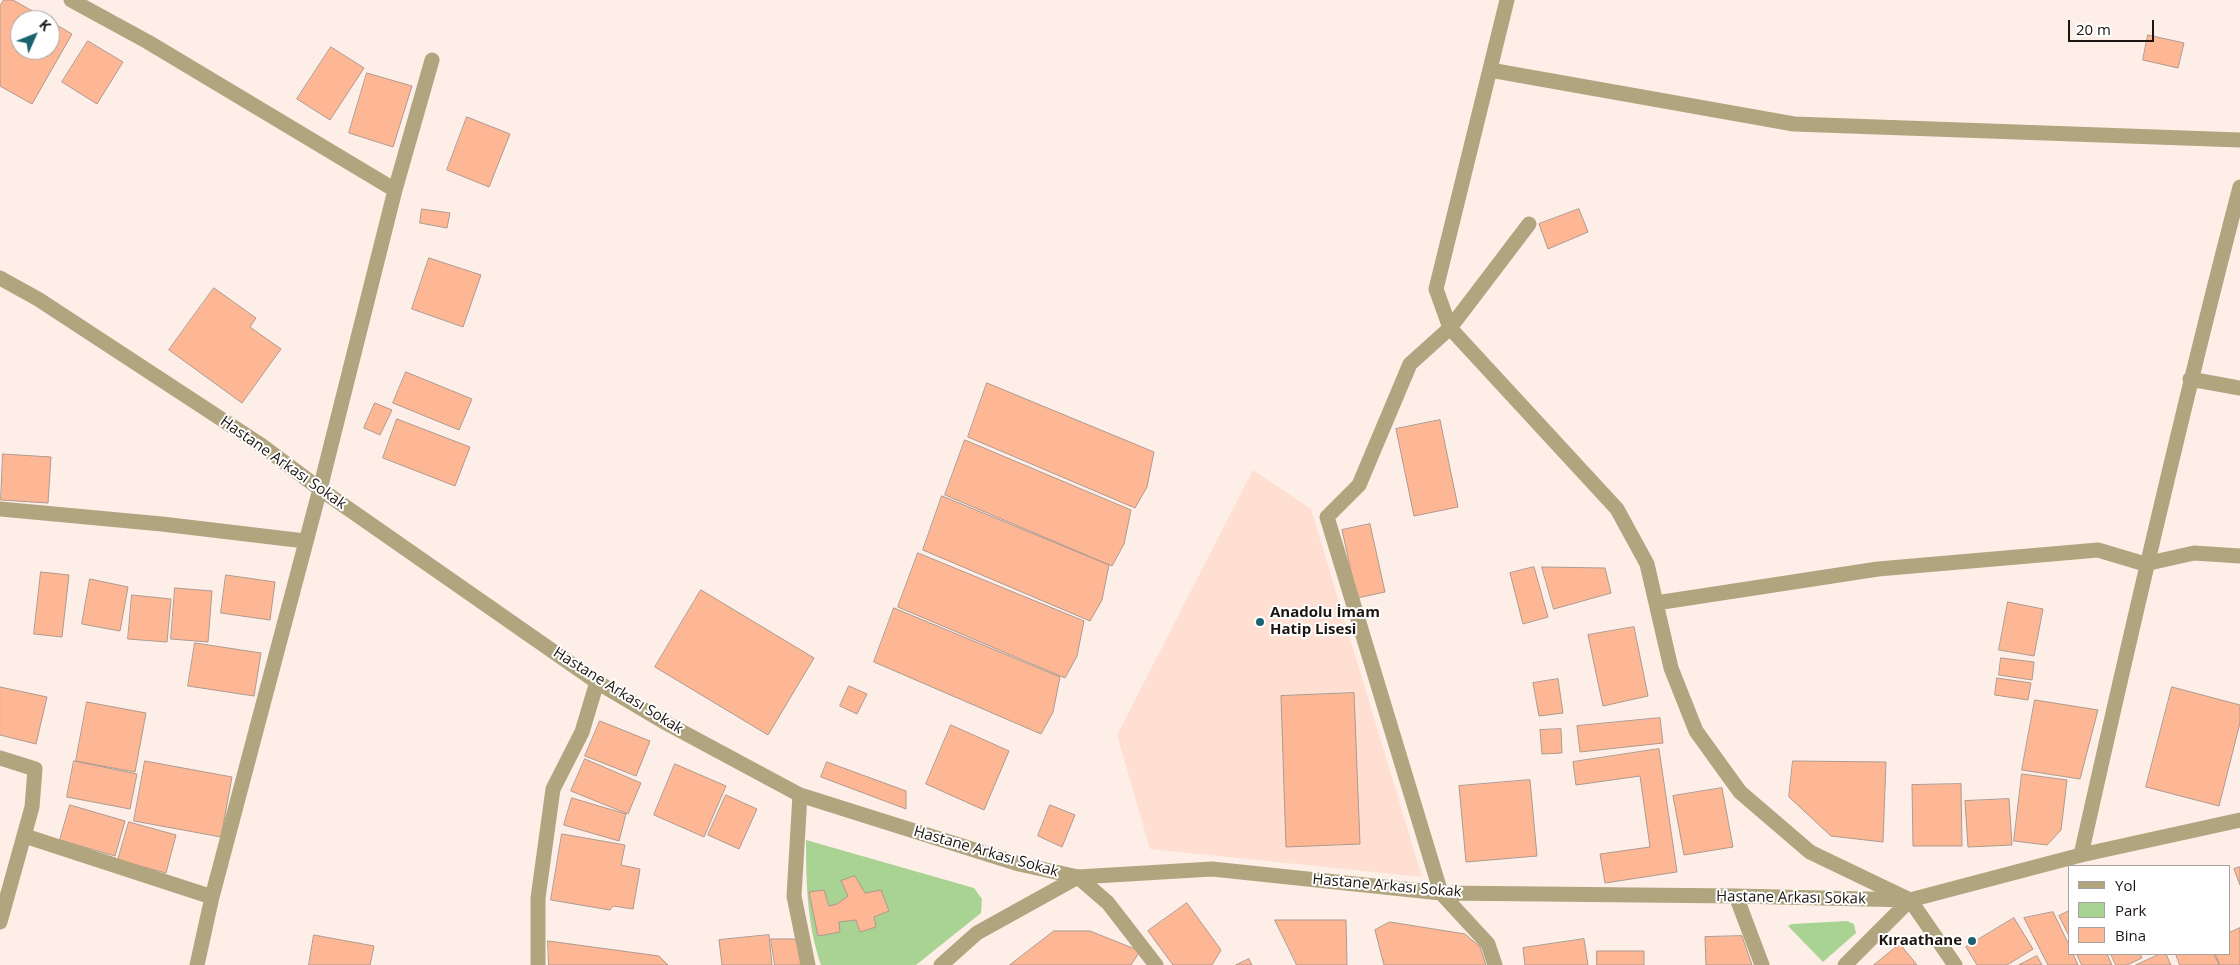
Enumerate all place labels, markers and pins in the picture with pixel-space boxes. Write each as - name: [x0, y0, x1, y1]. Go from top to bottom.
- place label: Anadolu İmam Hatip Lisesi: [1270, 604, 1380, 639]
- marker: Anadolu İmam Hatip Lisesi: [1254, 616, 1266, 628]
- place label: Kıraathane: [1878, 932, 1962, 950]
- marker: Kıraathane: [1966, 935, 1978, 947]

